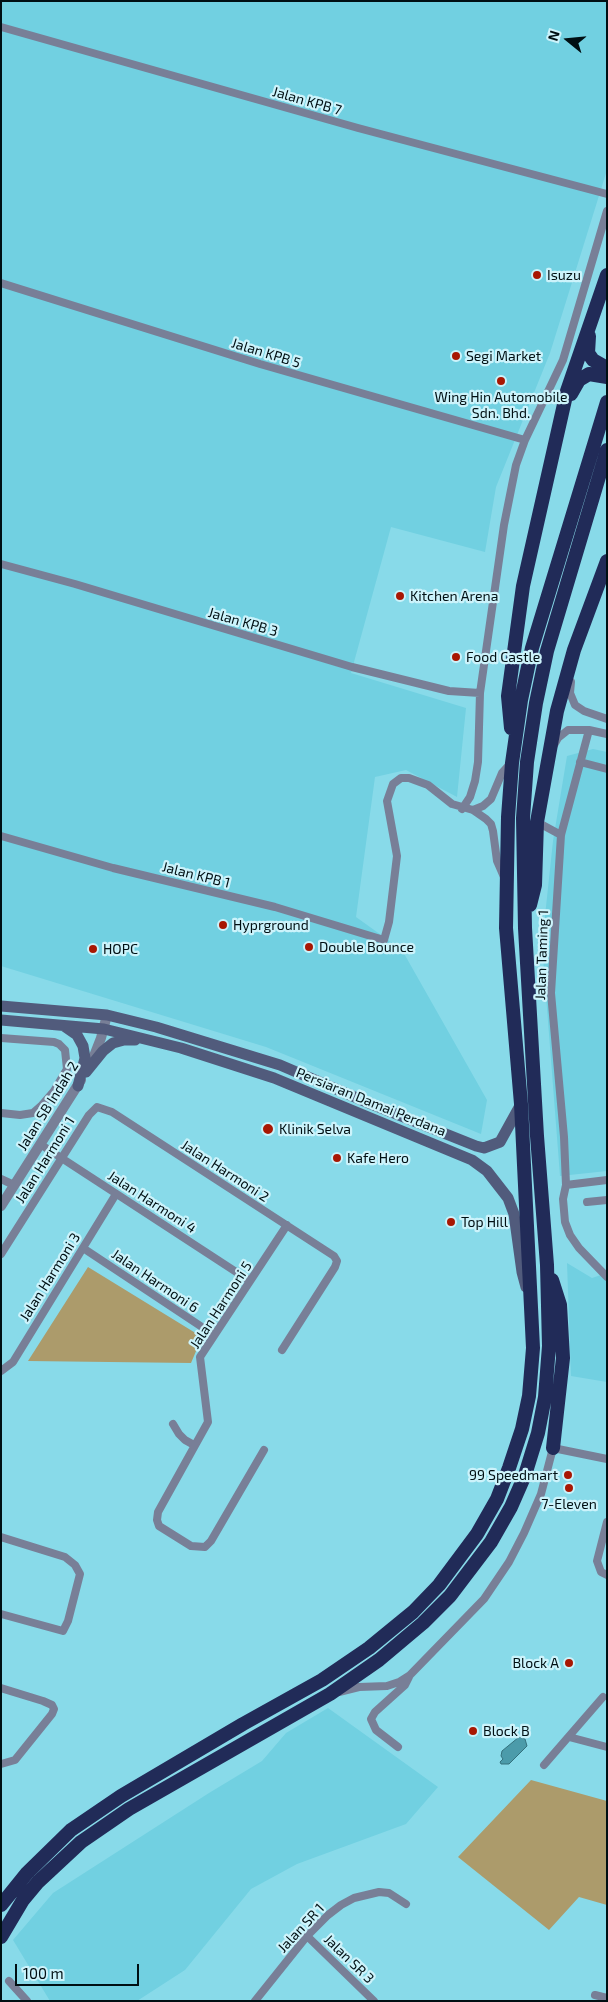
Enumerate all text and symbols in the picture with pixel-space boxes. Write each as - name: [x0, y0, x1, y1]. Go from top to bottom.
- north arrow: [543, 15, 593, 65]
- text: N: [544, 28, 563, 43]
- street label: Jalan KPB 7: [271, 83, 343, 119]
- place label: Isuzu: [547, 267, 581, 283]
- marker: Isuzu: [531, 269, 543, 281]
- street label: Jalan KPB 5: [229, 335, 303, 371]
- place label: Segi Market: [466, 348, 541, 364]
- marker: Segi Market: [450, 350, 462, 362]
- marker: Wing Hin Automobile Sdn. Bhd.: [495, 375, 507, 387]
- place label: Wing Hin Automobile Sdn. Bhd.: [434, 389, 568, 422]
- place label: Kitchen Arena: [410, 588, 498, 604]
- marker: Kitchen Arena: [394, 590, 406, 602]
- street label: Jalan KPB 3: [206, 604, 280, 640]
- place label: Food Castle: [466, 649, 540, 665]
- marker: Food Castle: [450, 651, 462, 663]
- street label: Jalan KPB 1: [160, 858, 232, 892]
- street label: Jalan Taming 1: [532, 910, 552, 1000]
- place label: Hyprground: [233, 917, 309, 933]
- marker: Hyprground: [217, 919, 229, 931]
- place label: Double Bounce: [319, 939, 414, 955]
- place label: HOPC: [103, 941, 138, 957]
- marker: Double Bounce: [303, 941, 315, 953]
- marker: HOPC: [87, 943, 99, 955]
- street label: Jalan SB Indah 2: [14, 1058, 82, 1154]
- street label: Persiaran Damai Perdana: [294, 1064, 448, 1140]
- street label: Jalan Harmoni 1: [12, 1114, 78, 1206]
- place label: Klinik Selva: [279, 1121, 351, 1137]
- marker: Klinik Selva: [261, 1122, 275, 1136]
- street label: Jalan Harmoni 2: [178, 1136, 272, 1206]
- place label: Kafe Hero: [347, 1150, 409, 1166]
- marker: Kafe Hero: [331, 1152, 343, 1164]
- street label: Jalan Harmoni 4: [105, 1167, 199, 1237]
- place label: Top Hill: [461, 1214, 508, 1230]
- marker: Top Hill: [445, 1216, 457, 1228]
- street label: Jalan Harmoni 3: [16, 1230, 84, 1324]
- street label: Jalan Harmoni 6: [108, 1246, 202, 1316]
- street label: Jalan Harmoni 5: [187, 1258, 255, 1352]
- place label: 99 Speedmart: [469, 1467, 558, 1483]
- marker: 99 Speedmart: [562, 1469, 574, 1481]
- marker: 7-Eleven: [563, 1482, 575, 1494]
- place label: 7-Eleven: [541, 1496, 597, 1512]
- place label: Block A: [512, 1655, 559, 1671]
- marker: Block A: [563, 1657, 575, 1669]
- place label: Block B: [483, 1723, 530, 1739]
- marker: Block B: [467, 1725, 479, 1737]
- street label: Jalan SR 1: [274, 1900, 328, 1956]
- street label: Jalan SR 3: [321, 1931, 377, 1987]
- scale bar: [18, 1954, 141, 1986]
- text: 100 m: [23, 1964, 64, 1982]

